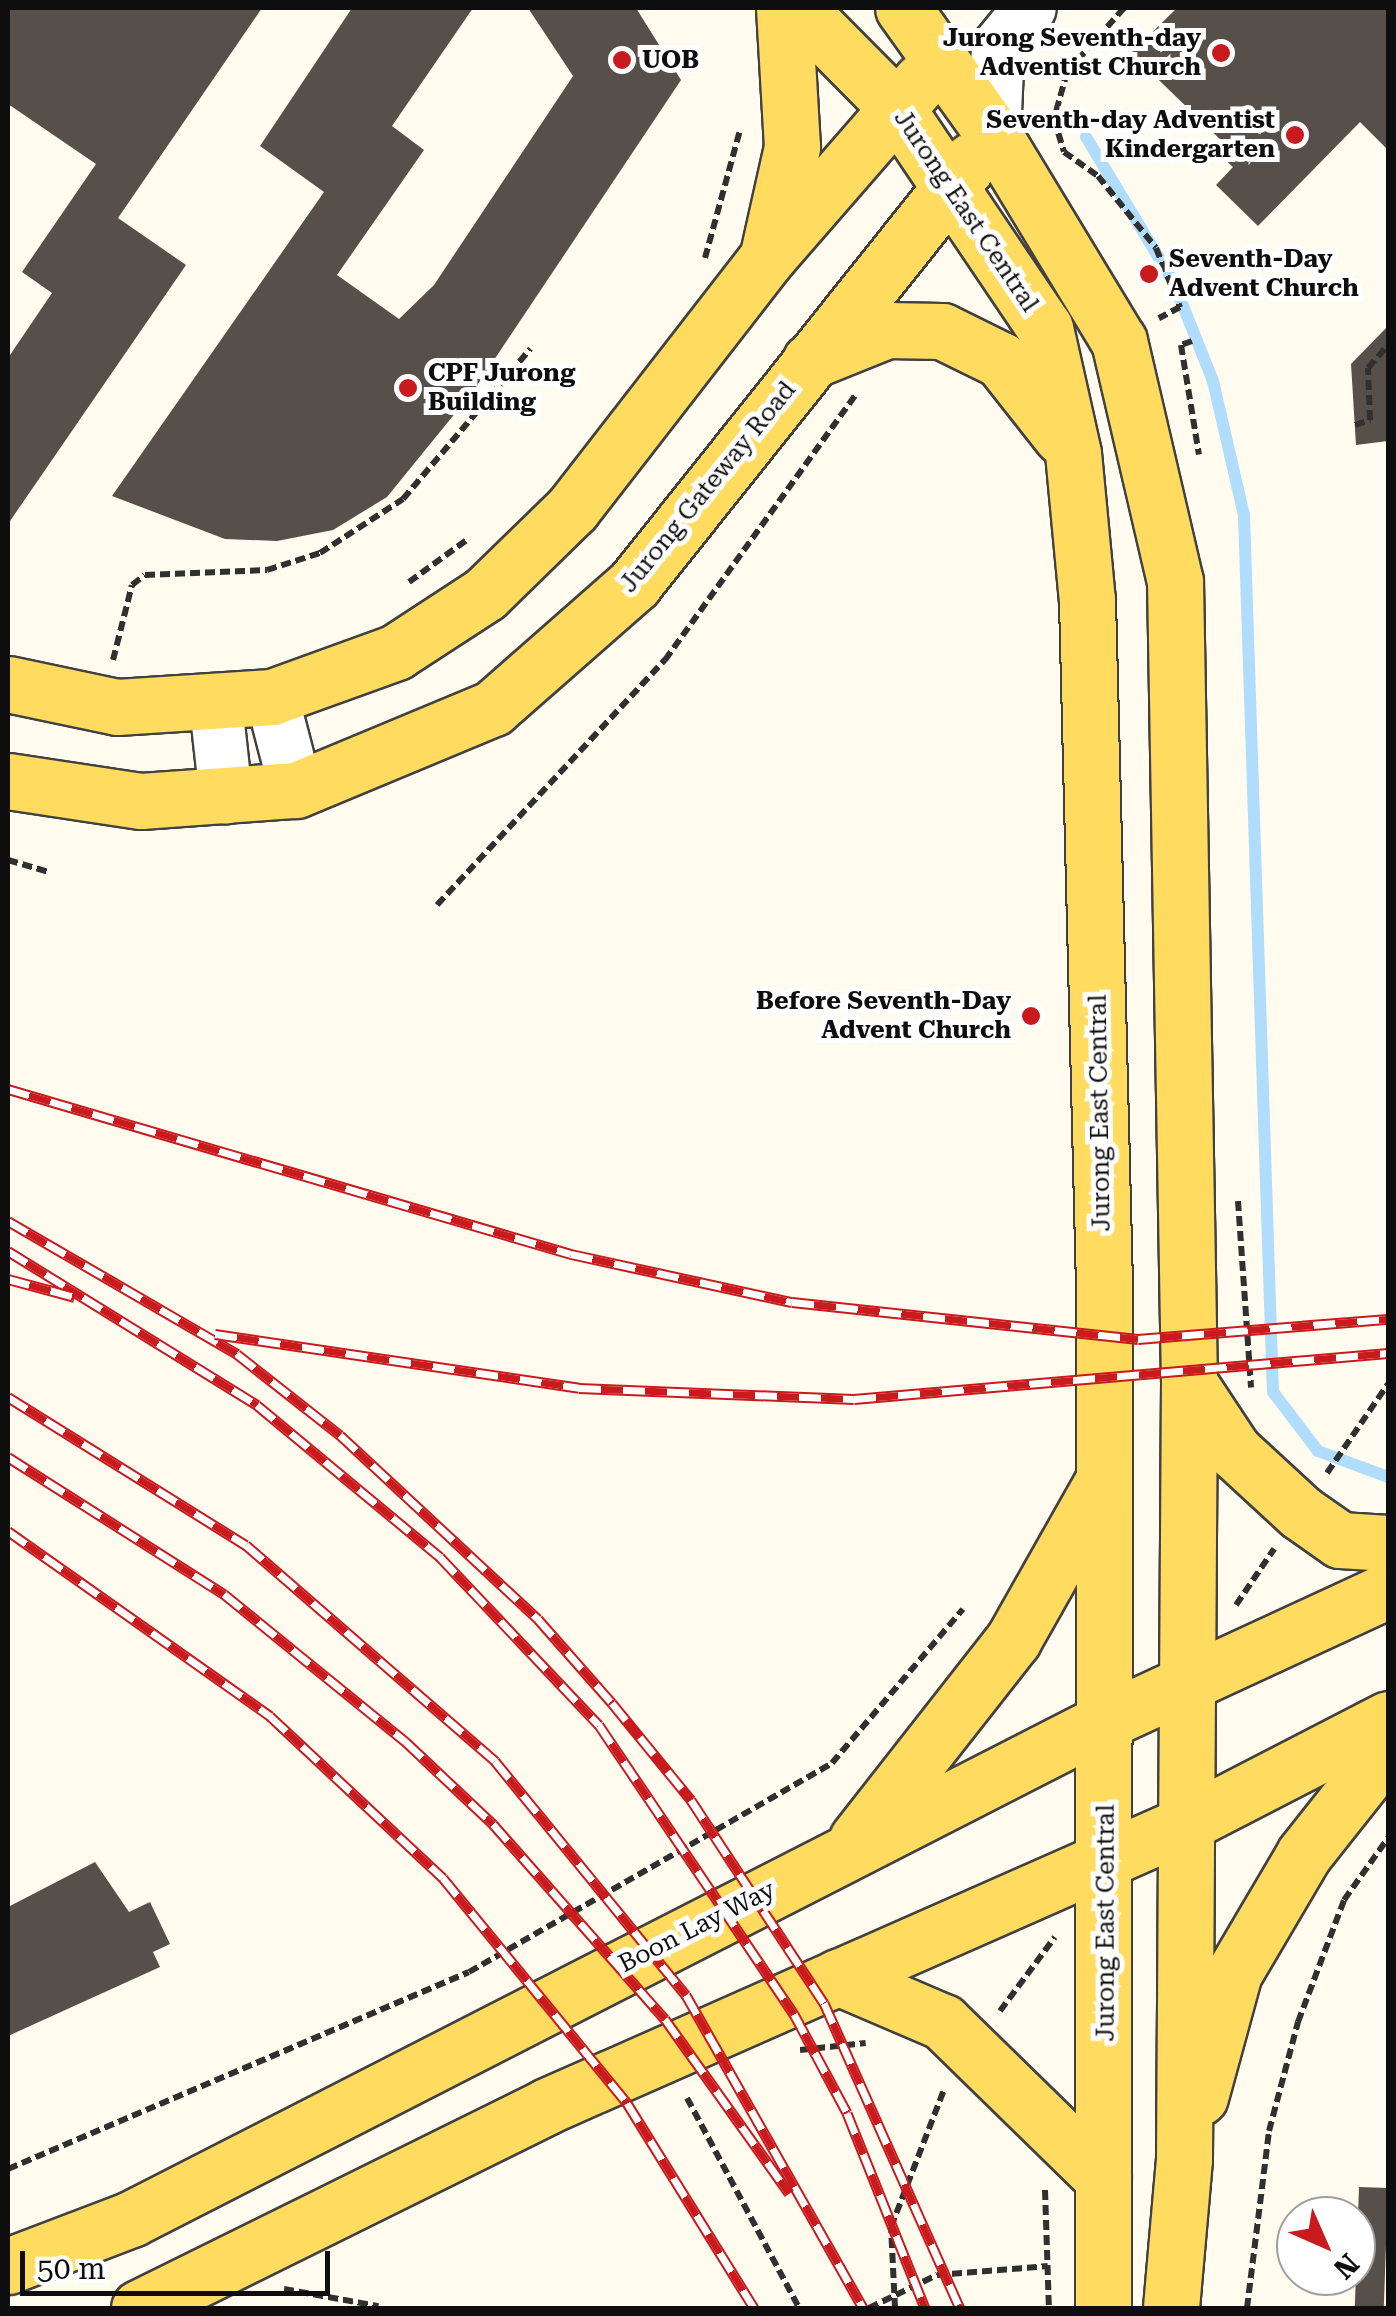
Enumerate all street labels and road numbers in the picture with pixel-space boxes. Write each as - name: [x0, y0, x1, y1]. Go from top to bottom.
- street label: Jurong East Central: [887, 104, 1045, 318]
- street label: Jurong Gateway Road: [614, 375, 802, 599]
- street label: Jurong East Central: [1083, 994, 1117, 1232]
- street label: Jurong East Central: [1091, 1804, 1121, 2042]
- street label: Boon Lay Way: [614, 1875, 780, 1979]

